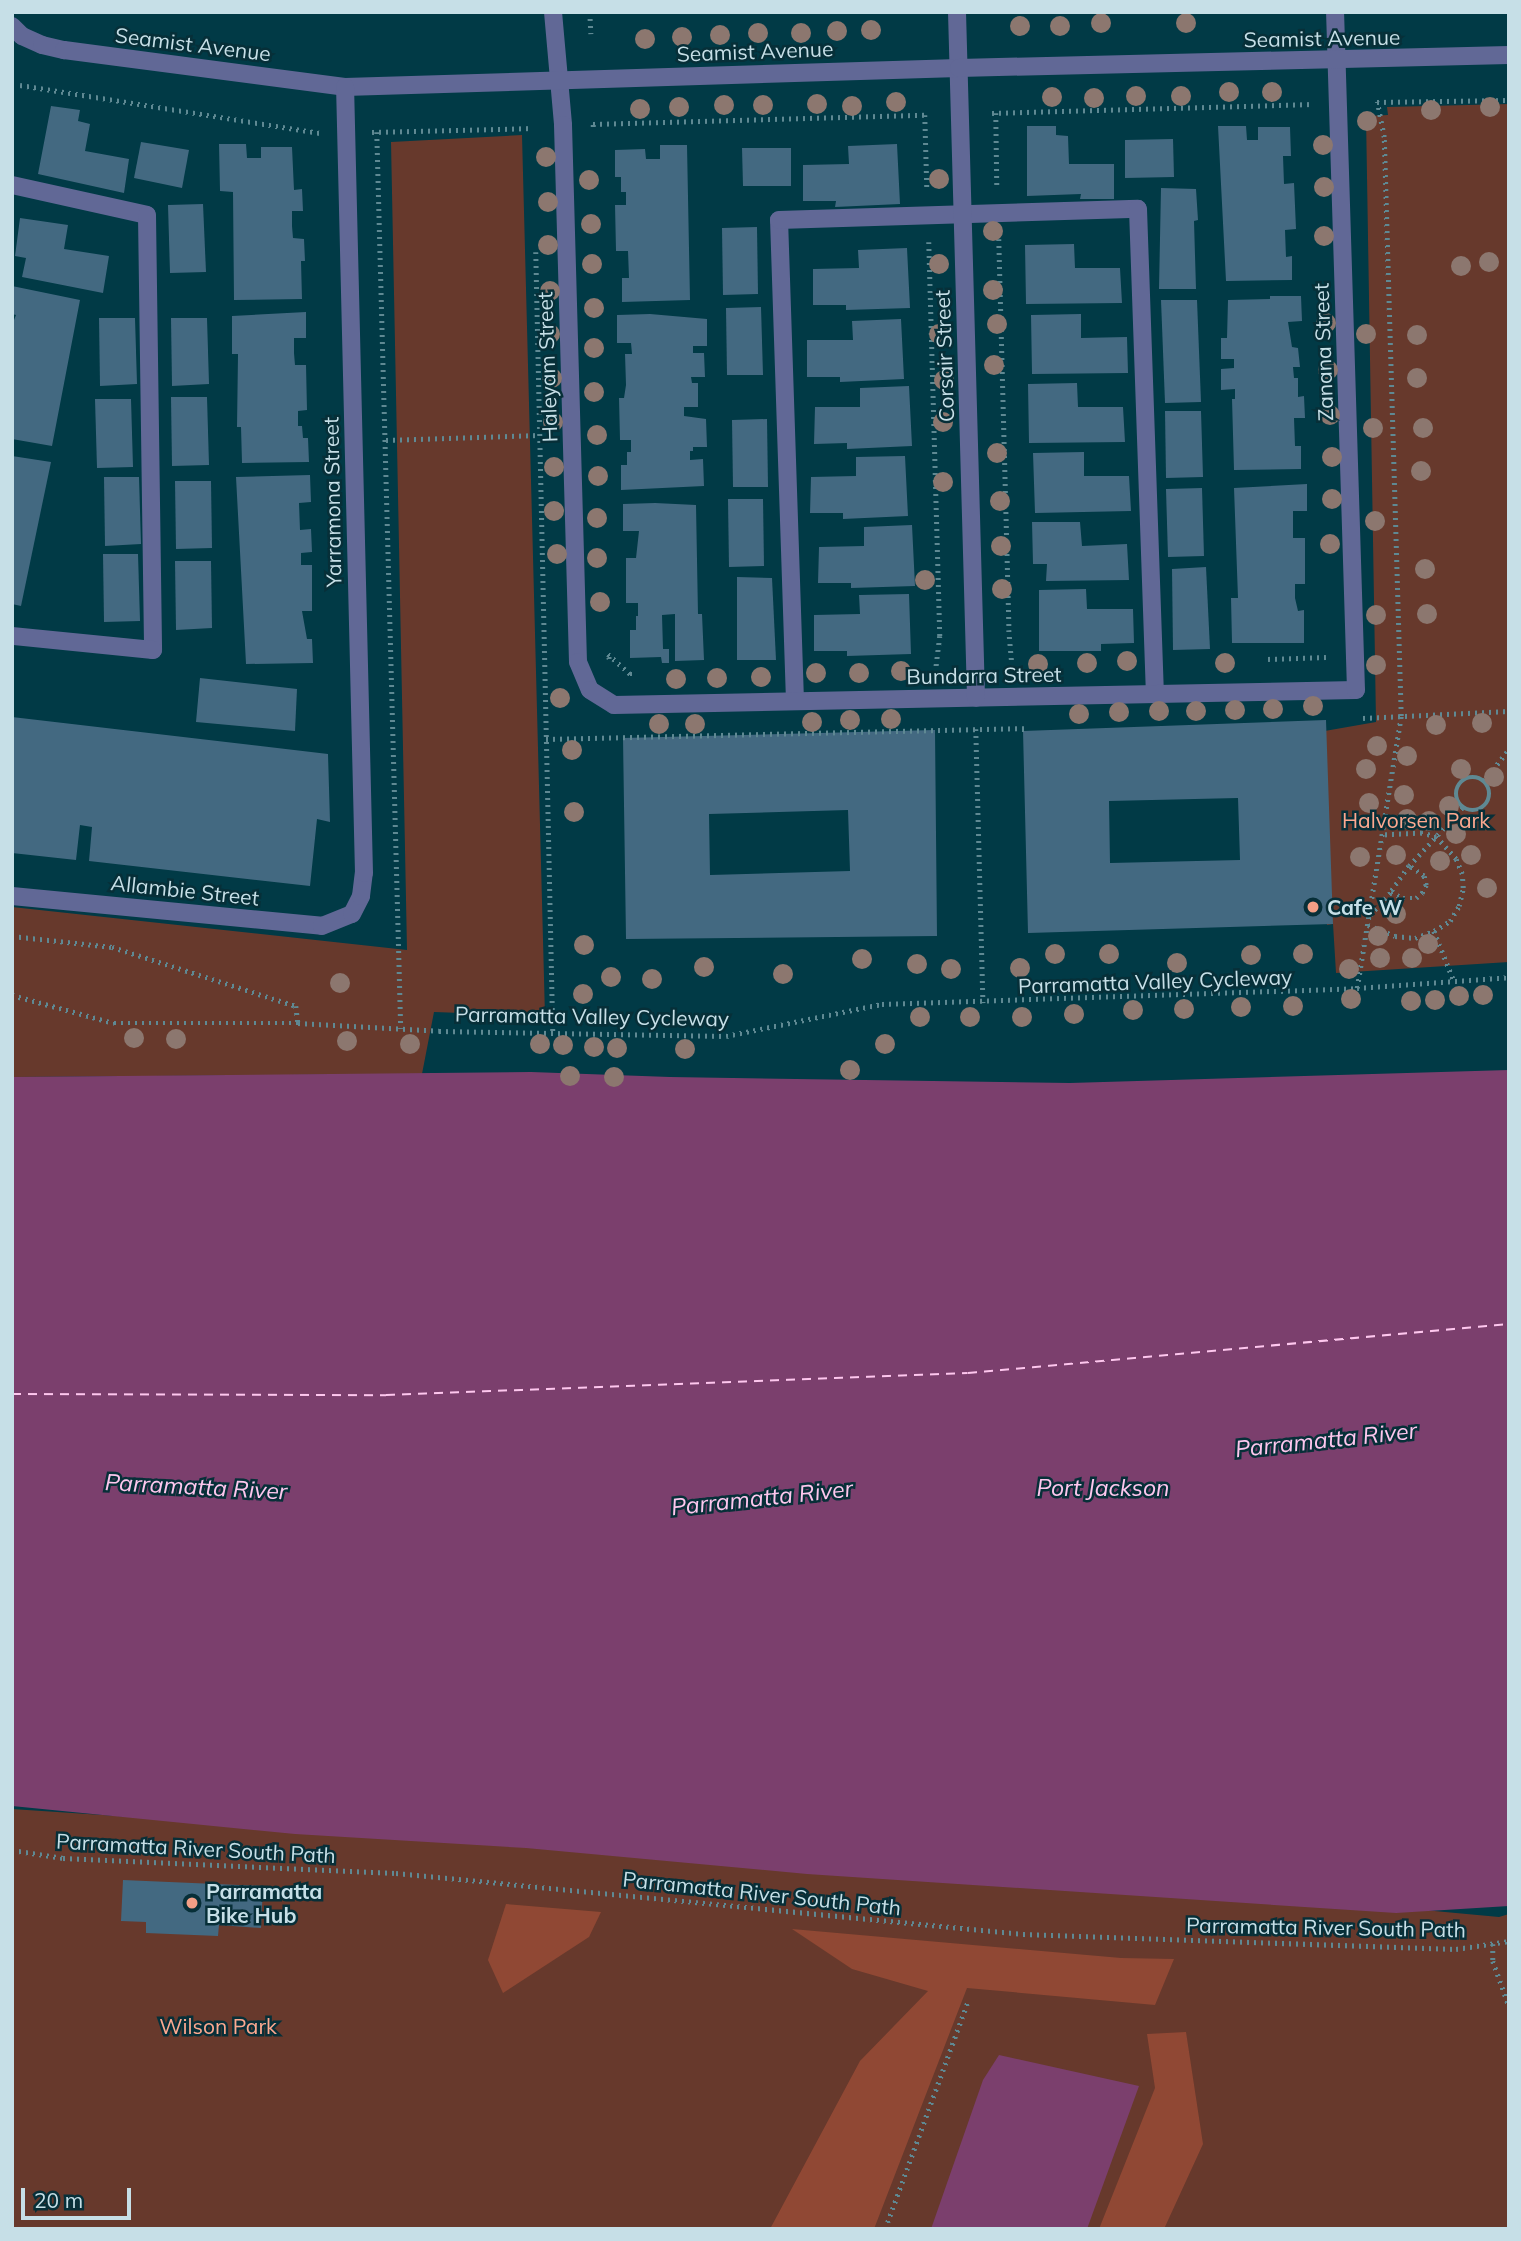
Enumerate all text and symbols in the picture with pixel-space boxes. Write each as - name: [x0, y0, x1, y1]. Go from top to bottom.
- street label: Seamist Avenue: [114, 22, 272, 66]
- street label: Seamist Avenue: [1243, 24, 1401, 52]
- street label: Seamist Avenue: [676, 36, 834, 66]
- street label: Zanana Street: [1308, 282, 1338, 422]
- street label: Corsair Street: [929, 289, 959, 423]
- street label: Haleyam Street: [532, 291, 562, 443]
- street label: Yarramona Street: [318, 417, 346, 587]
- street label: Bundarra Street: [906, 661, 1062, 689]
- park label: Halvorsen Park: [1342, 807, 1490, 833]
- street label: Allambie Street: [110, 870, 260, 910]
- place label: Cafe W: [1327, 894, 1402, 920]
- marker: Cafe W: [1305, 899, 1321, 915]
- street label: Parramatta Valley Cycleway: [1018, 964, 1292, 998]
- street label: Parramatta Valley Cycleway: [455, 1001, 729, 1031]
- water label: Parramatta River: [1234, 1417, 1418, 1463]
- water label: Parramatta River: [104, 1468, 288, 1506]
- water label: Port Jackson: [1036, 1474, 1170, 1502]
- water label: Parramatta River: [670, 1475, 854, 1521]
- street label: Parramatta River South Path: [56, 1828, 336, 1868]
- street label: Parramatta River South Path: [622, 1866, 902, 1920]
- place label: Parramatta Bike Hub: [206, 1878, 322, 1928]
- marker: Parramatta Bike Hub: [184, 1895, 200, 1911]
- street label: Parramatta River South Path: [1186, 1912, 1466, 1942]
- park label: Wilson Park: [159, 2013, 277, 2039]
- scale bar: [24, 2174, 135, 2218]
- text: 20 m: [34, 2187, 83, 2213]

